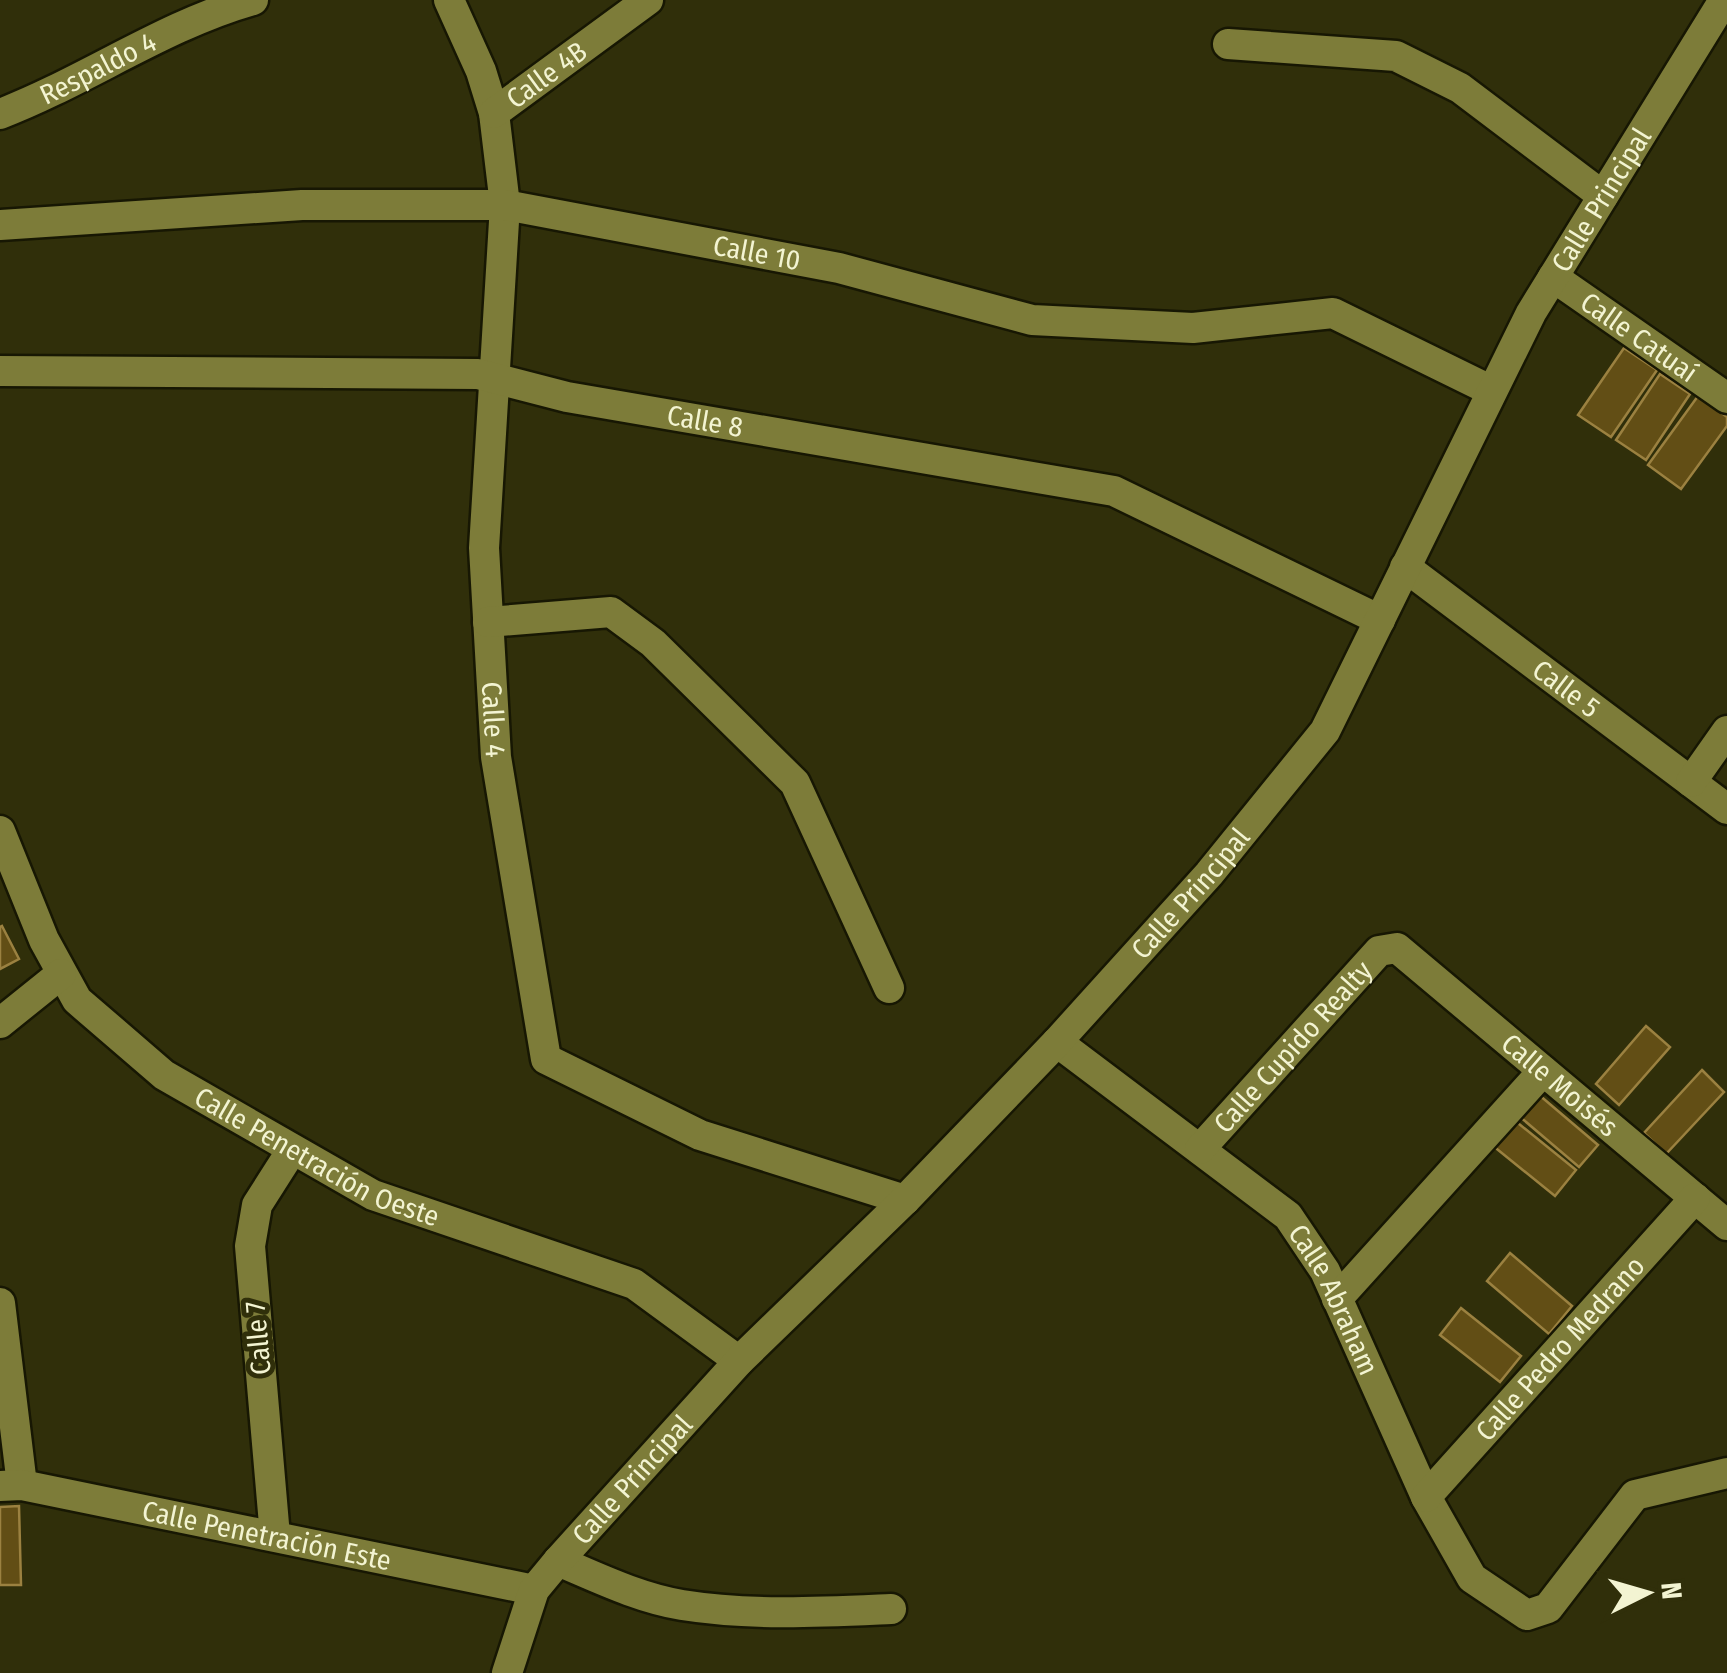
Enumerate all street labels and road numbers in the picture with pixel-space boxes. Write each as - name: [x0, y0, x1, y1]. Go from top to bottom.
- street label: Respaldo 4: [34, 25, 161, 111]
- street label: Calle 4B: [500, 34, 593, 115]
- street label: Calle Principal: [1544, 122, 1658, 278]
- street label: Calle 10: [711, 228, 803, 277]
- street label: Calle Catuaí: [1574, 285, 1704, 389]
- street label: Calle 8: [665, 398, 746, 443]
- street label: Calle 5: [1526, 653, 1607, 724]
- street label: Calle 4: [475, 681, 513, 758]
- street label: Calle Principal: [1124, 821, 1256, 965]
- street label: Calle Cupido Realty: [1207, 954, 1379, 1139]
- street label: Calle Moisés: [1495, 1027, 1625, 1143]
- street label: Calle Penetración Oeste: [189, 1080, 444, 1233]
- street label: Calle Abraham: [1282, 1218, 1386, 1380]
- street label: Calle Pedro Medrano: [1468, 1249, 1651, 1447]
- street label: Calle 7: [238, 1300, 278, 1376]
- street label: Calle Principal: [565, 1408, 699, 1551]
- street label: Calle Penetración Este: [140, 1494, 394, 1577]

